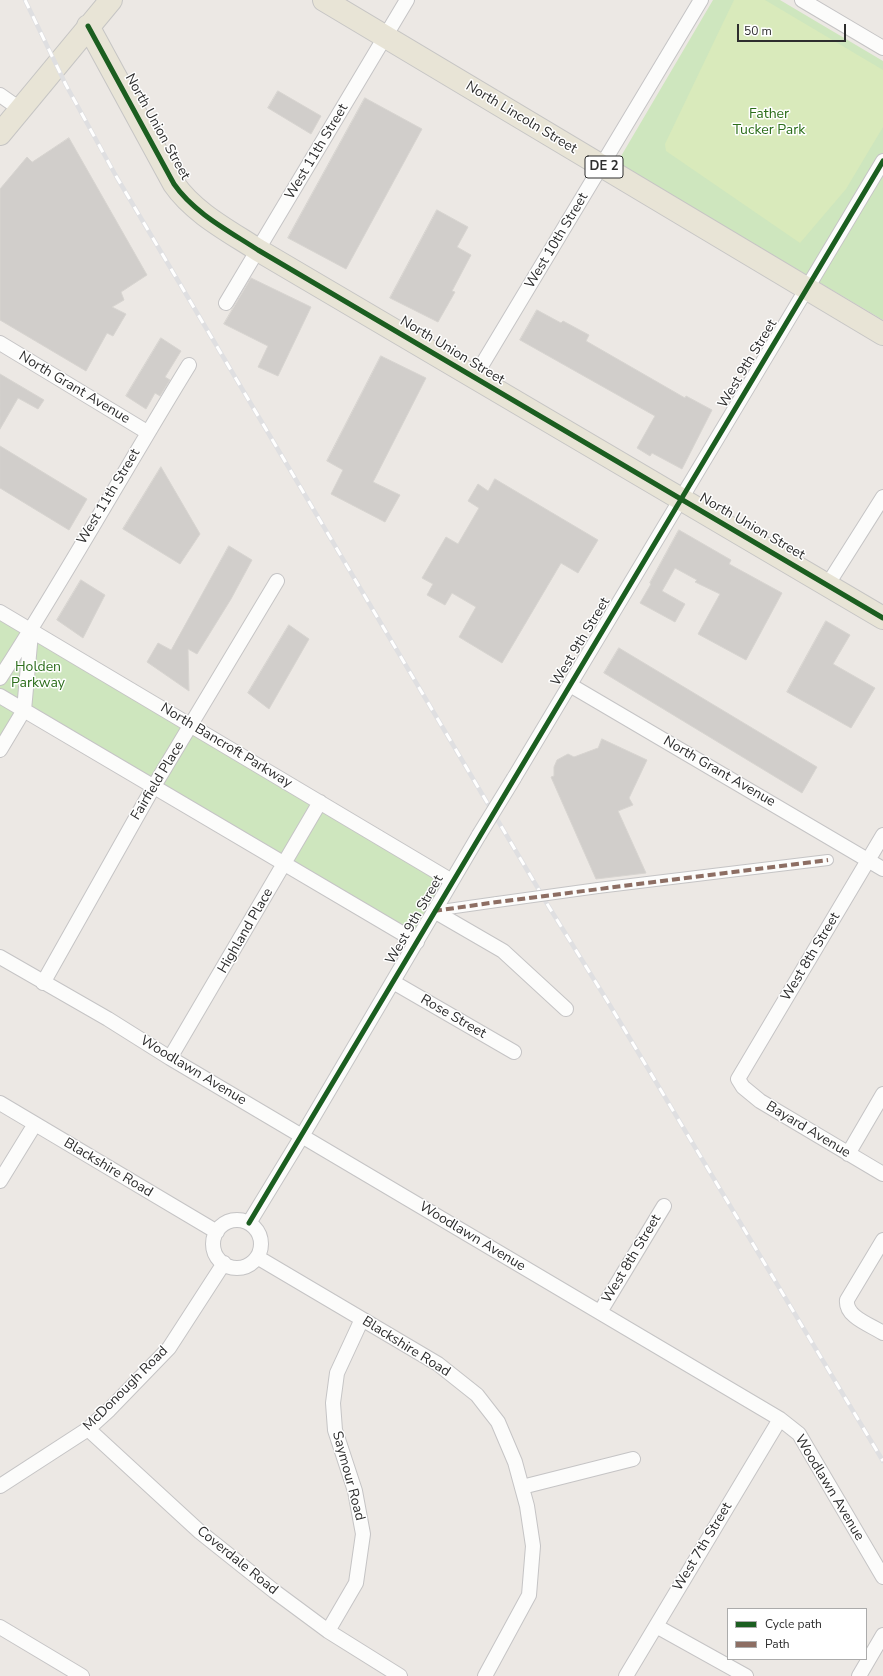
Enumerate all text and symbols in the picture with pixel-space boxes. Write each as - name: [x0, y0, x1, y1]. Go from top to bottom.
- scale bar: [739, 16, 848, 42]
- text: 50 m: [744, 23, 772, 39]
- street label: North Union Street: [121, 71, 193, 183]
- street label: North Lincoln Street: [462, 78, 580, 158]
- street label: West 11th Street: [282, 101, 352, 203]
- park label: Father Tucker Park: [733, 107, 805, 140]
- road number: DE 2: [585, 156, 623, 178]
- street label: West 10th Street: [522, 190, 592, 292]
- street label: North Union Street: [397, 313, 507, 389]
- street label: West 9th Street: [715, 317, 781, 411]
- street label: North Grant Avenue: [15, 348, 133, 428]
- street label: West 11th Street: [74, 446, 144, 548]
- street label: North Union Street: [696, 490, 808, 564]
- street label: West 9th Street: [548, 595, 614, 689]
- park label: Holden Parkway: [11, 660, 65, 692]
- street label: North Bancroft Parkway: [157, 700, 295, 792]
- street label: North Grant Avenue: [660, 733, 778, 811]
- street label: Fairfield Place: [128, 739, 188, 823]
- street label: West 9th Street: [383, 872, 447, 968]
- street label: Highland Place: [215, 885, 277, 977]
- street label: West 8th Street: [778, 910, 844, 1004]
- street label: Rose Street: [417, 991, 489, 1043]
- street label: Woodlawn Avenue: [137, 1033, 249, 1109]
- street label: Bayard Avenue: [763, 1098, 853, 1162]
- street label: Blackshire Road: [60, 1135, 156, 1201]
- street label: Woodlawn Avenue: [416, 1199, 528, 1275]
- street label: West 8th Street: [599, 1212, 665, 1306]
- street label: Blackshire Road: [359, 1313, 453, 1381]
- street label: McDonough Road: [80, 1343, 172, 1435]
- street label: Saymour Road: [328, 1429, 368, 1523]
- street label: Woodlawn Avenue: [791, 1432, 867, 1544]
- street label: West 7th Street: [670, 1500, 736, 1594]
- street label: Coverdale Road: [193, 1523, 281, 1599]
- legend: [727, 1608, 867, 1660]
- text: Cycle path: [765, 1616, 822, 1632]
- text: Path: [765, 1636, 790, 1652]

